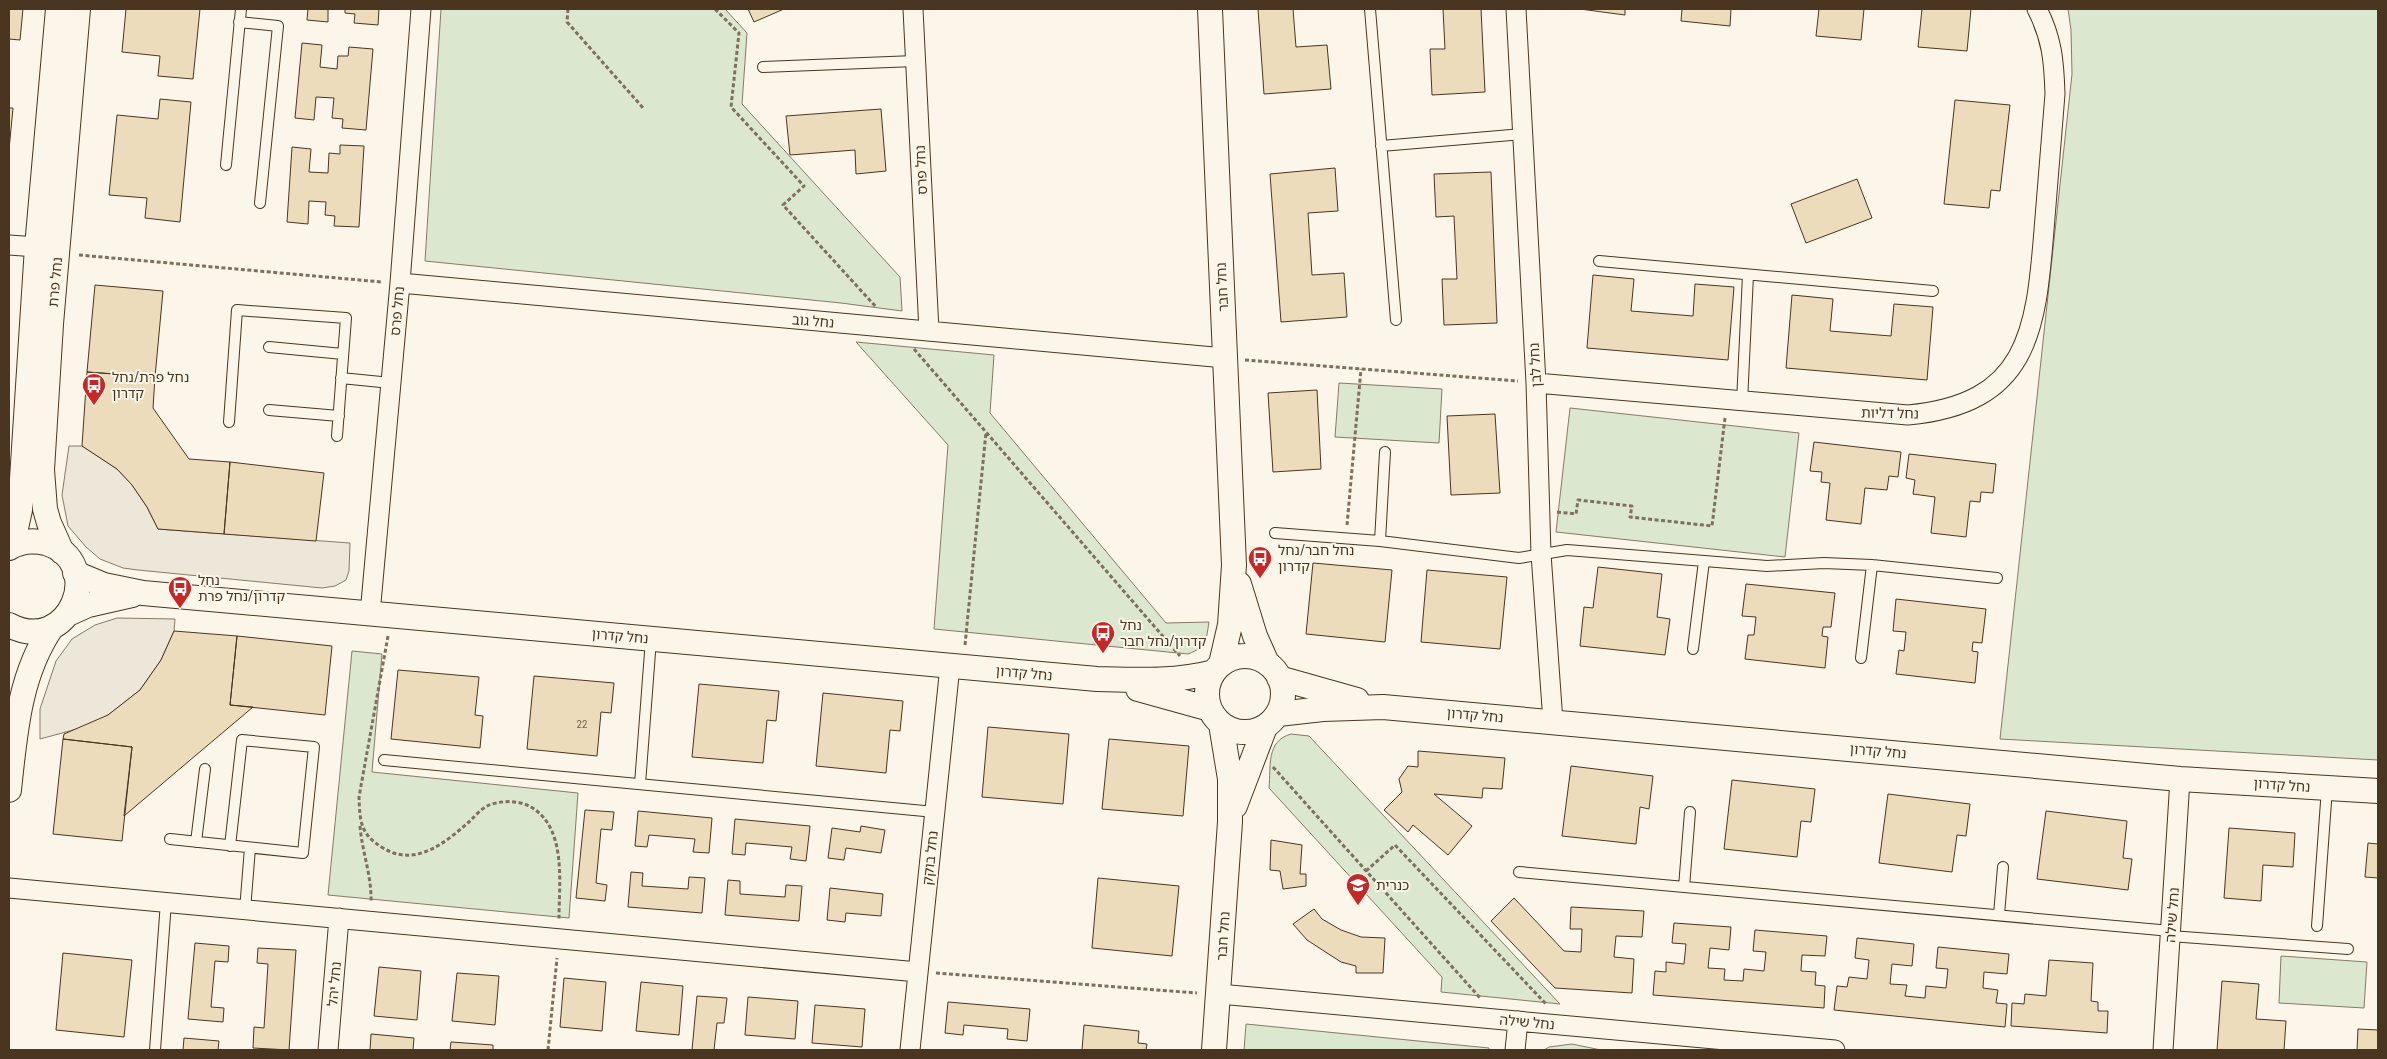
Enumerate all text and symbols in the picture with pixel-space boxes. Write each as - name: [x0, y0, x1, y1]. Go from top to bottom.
- street label: נחל פרס: [912, 145, 930, 195]
- street label: נחל פרת: [45, 256, 65, 308]
- street label: נחל חבר: [1213, 262, 1231, 312]
- street label: נחל פרס: [387, 286, 407, 336]
- street label: נחל גוב: [791, 311, 835, 331]
- street label: נחל לבן: [1526, 342, 1544, 388]
- place label: נחל פרת/נחל קדרון: [112, 369, 189, 401]
- bus stop icon: נחל פרת/נחל קדרון: [81, 372, 107, 406]
- street label: נחל דליות: [1861, 404, 1919, 422]
- place label: נחל חבר/נחל קדרון: [1278, 542, 1354, 574]
- bus stop icon: נחל חבר/נחל קדרון: [1247, 545, 1273, 579]
- place label: נחל קדרון/נחל פרת: [198, 572, 286, 604]
- bus stop icon: נחל קדרון/נחל פרת: [167, 575, 193, 609]
- place label: נחל קדרון/נחל חבר: [1120, 617, 1207, 649]
- bus stop icon: נחל קדרון/נחל חבר: [1090, 620, 1116, 654]
- street label: נחל קדרון: [591, 626, 649, 646]
- street label: נחל קדרון: [995, 663, 1053, 683]
- street label: נחל קדרון: [1446, 705, 1504, 725]
- house number: 22: [577, 718, 587, 731]
- street label: נחל קדרון: [1849, 741, 1907, 761]
- street label: נחל קדרון: [2253, 775, 2311, 795]
- street label: נחל בוקק: [919, 830, 941, 886]
- school or university icon: כנרית: [1345, 872, 1371, 906]
- place label: כנרית: [1376, 877, 1409, 893]
- street label: נחל שילה: [2162, 887, 2182, 943]
- street label: נחל חבר: [1213, 911, 1233, 961]
- street label: נחל יהל: [324, 961, 344, 1007]
- street label: נחל שילה: [1499, 1012, 1555, 1032]

